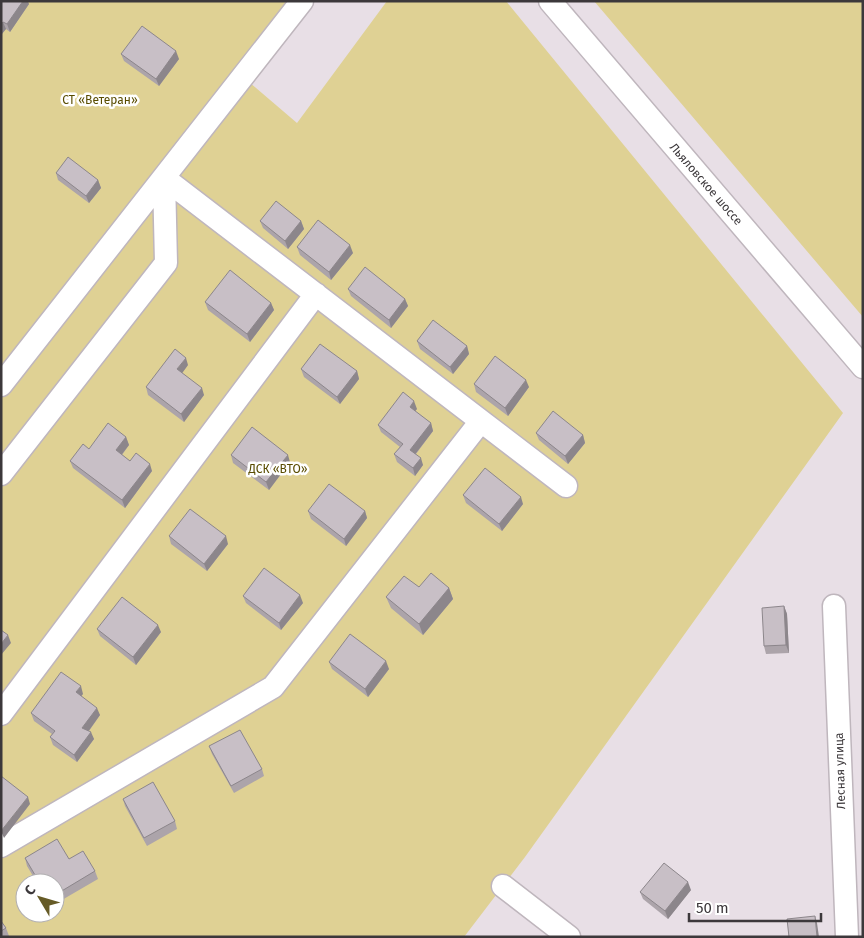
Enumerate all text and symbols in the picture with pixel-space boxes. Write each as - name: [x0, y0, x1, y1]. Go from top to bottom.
- park label: СТ «Ветеран»: [62, 93, 138, 107]
- street label: Льяловское шоссе: [667, 140, 745, 228]
- park label: ДСК «ВТО»: [247, 462, 308, 476]
- street label: Лесная улица: [832, 732, 848, 810]
- north arrow: [15, 873, 65, 923]
- text: С: [21, 882, 39, 899]
- scale bar: [689, 890, 822, 922]
- text: 50 m: [696, 899, 729, 917]

